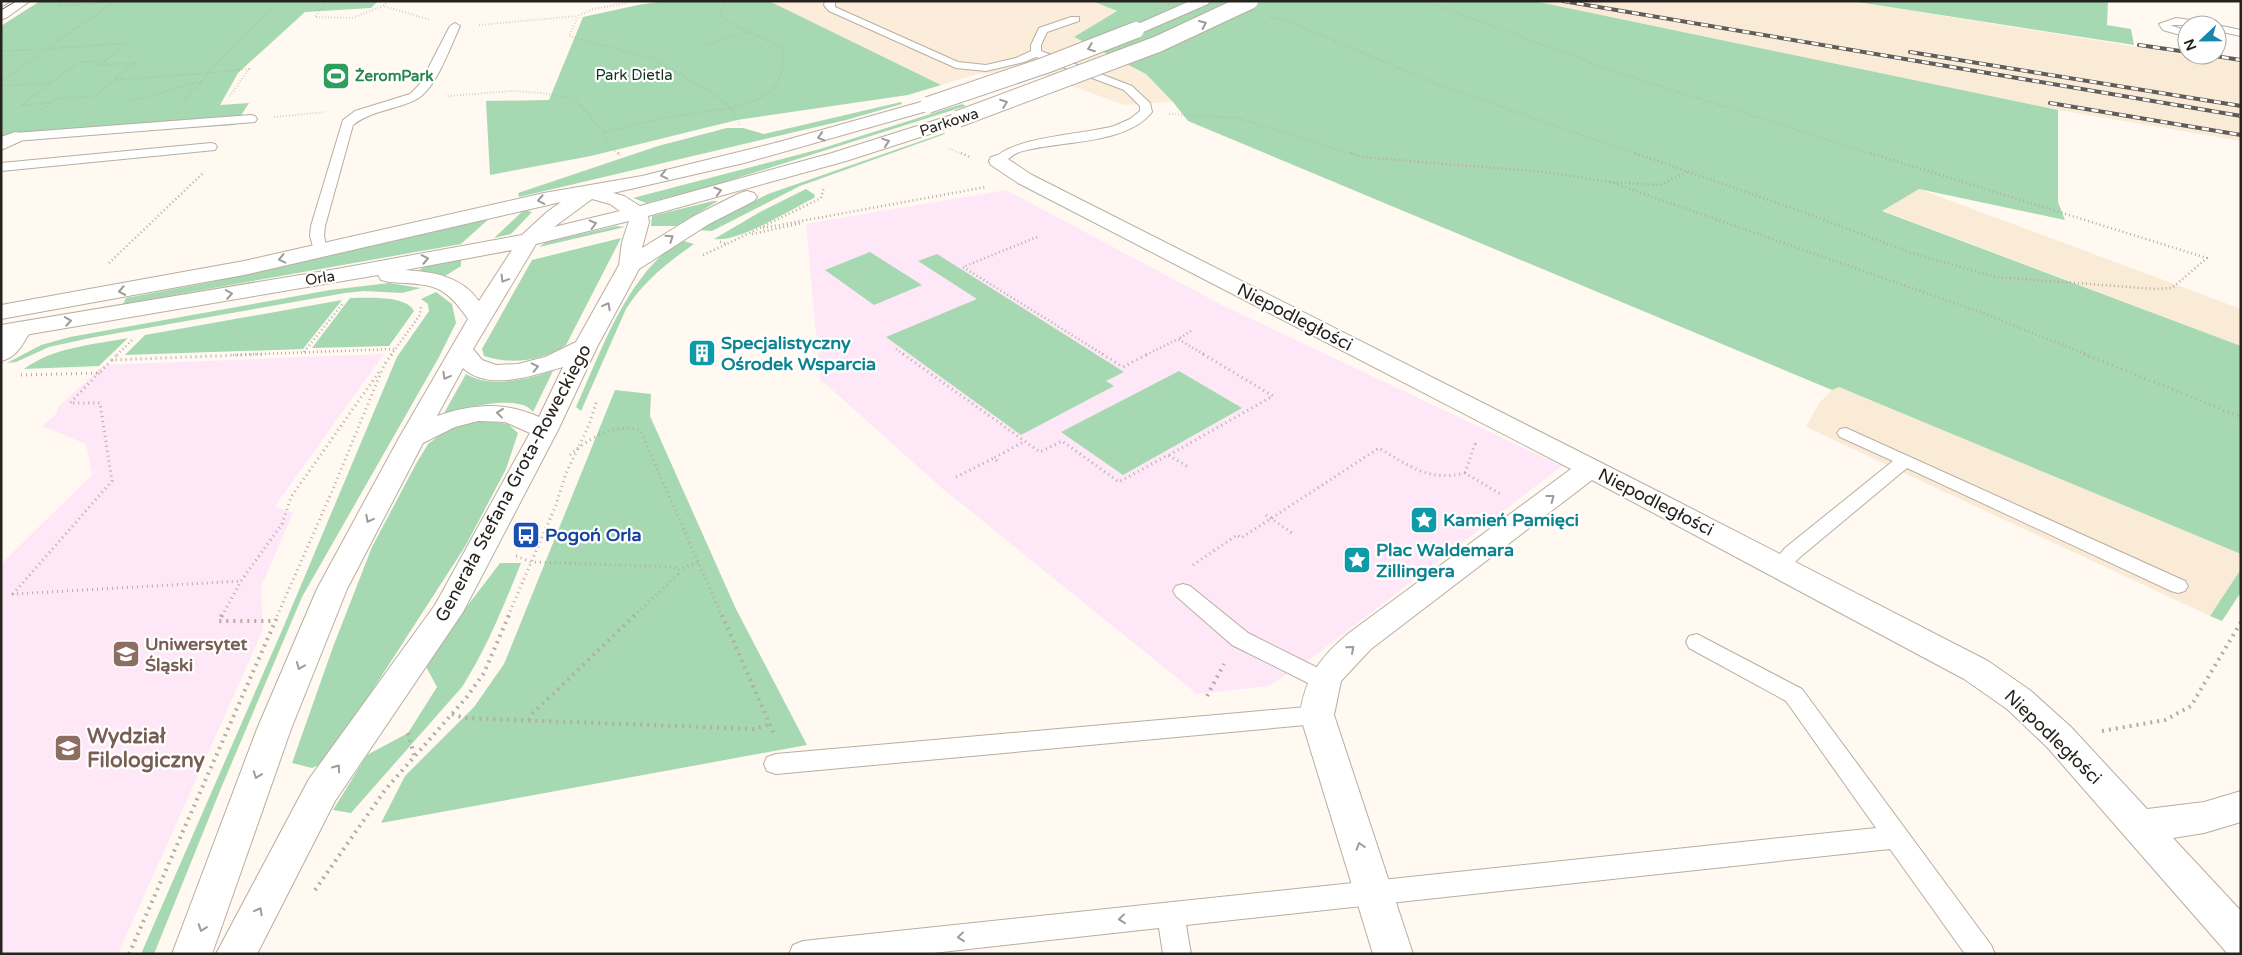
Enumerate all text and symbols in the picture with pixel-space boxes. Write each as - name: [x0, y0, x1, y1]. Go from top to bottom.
- north arrow: [2177, 15, 2227, 65]
- one-way arrow: [1198, 20, 1207, 31]
- text: N: [2180, 36, 2200, 53]
- one-way arrow: [1087, 42, 1096, 52]
- sports icon: ŻeromPark: [321, 61, 351, 91]
- park label: Park Dietla: [595, 66, 673, 84]
- place label: ŻeromPark: [355, 67, 433, 85]
- one-way arrow: [999, 99, 1008, 109]
- street label: Parkowa: [917, 104, 981, 140]
- one-way arrow: [818, 131, 826, 141]
- one-way arrow: [881, 138, 889, 148]
- one-way arrow: [659, 169, 668, 180]
- one-way arrow: [713, 187, 722, 197]
- one-way arrow: [536, 194, 545, 204]
- one-way arrow: [589, 219, 598, 230]
- one-way arrow: [665, 235, 674, 244]
- one-way arrow: [277, 253, 286, 264]
- one-way arrow: [420, 255, 429, 265]
- street label: Orla: [304, 267, 336, 289]
- one-way arrow: [500, 274, 510, 283]
- street label: Niepodległości: [1233, 278, 1357, 356]
- one-way arrow: [118, 285, 127, 296]
- one-way arrow: [224, 289, 233, 299]
- one-way arrow: [601, 302, 611, 311]
- one-way arrow: [64, 316, 73, 326]
- place label: Specjalistyczny Ośrodek Wsparcia: [721, 332, 876, 375]
- building icon: Specjalistyczny Ośrodek Wsparcia: [687, 338, 717, 368]
- street label: Generała Stefana Grota-Roweckiego: [430, 340, 596, 626]
- one-way arrow: [531, 362, 540, 373]
- one-way arrow: [443, 371, 453, 380]
- one-way arrow: [495, 408, 503, 419]
- street label: Niepodległości: [1594, 463, 1718, 541]
- one-way arrow: [1545, 495, 1555, 504]
- place icon: Kamień Pamięci: [1409, 505, 1439, 535]
- place label: Kamień Pamięci: [1443, 509, 1579, 531]
- one-way arrow: [365, 514, 375, 523]
- bus stop icon: Pogoń Orla: [511, 520, 541, 550]
- place label: Pogoń Orla: [545, 524, 642, 546]
- place label: Plac Waldemara Zillingera: [1376, 539, 1514, 582]
- place icon: Plac Waldemara Zillingera: [1342, 545, 1372, 575]
- place label: Uniwersytet Śląski: [145, 633, 248, 676]
- school or university icon: Uniwersytet Śląski: [111, 639, 141, 669]
- one-way arrow: [1345, 646, 1354, 654]
- one-way arrow: [296, 661, 307, 670]
- street label: Niepodległości: [2000, 685, 2106, 789]
- place label: Wydział Filologiczny: [87, 724, 205, 773]
- school or university icon: Wydział Filologiczny: [53, 733, 83, 763]
- one-way arrow: [331, 765, 340, 774]
- one-way arrow: [253, 770, 263, 779]
- one-way arrow: [1355, 842, 1365, 850]
- one-way arrow: [253, 907, 263, 916]
- one-way arrow: [1118, 913, 1126, 924]
- one-way arrow: [198, 923, 208, 932]
- one-way arrow: [957, 931, 965, 942]

